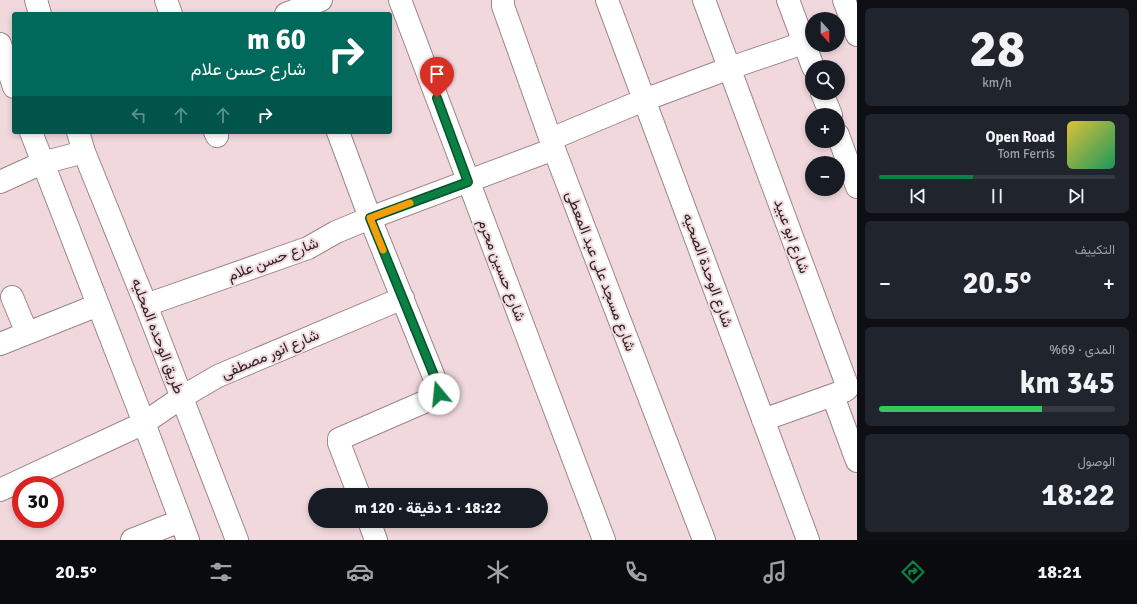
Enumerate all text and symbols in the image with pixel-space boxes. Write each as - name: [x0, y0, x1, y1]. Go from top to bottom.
- north arrow: [805, 12, 845, 52]
- map controls: [805, 12, 845, 196]
- text: 28: [969, 17, 1025, 81]
- text: 60 m: [247, 23, 306, 57]
- icon: right: [320, 28, 372, 80]
- pin: [420, 57, 454, 98]
- text: شارع حسن علام: [191, 58, 306, 80]
- button: search: [805, 60, 845, 100]
- icon: arrive: [426, 63, 448, 85]
- text: km/h: [982, 75, 1012, 91]
- icon: left: [128, 104, 150, 126]
- icon: ahead: [170, 104, 192, 126]
- icon: ahead: [212, 104, 234, 126]
- icon: right: [254, 104, 276, 126]
- button: +: [805, 108, 845, 148]
- text: Open Road: [985, 128, 1055, 146]
- text: Tom Ferris: [998, 146, 1055, 162]
- button: −: [805, 156, 845, 196]
- icon: previous: [907, 185, 929, 207]
- icon: pause: [986, 185, 1008, 207]
- icon: next: [1065, 185, 1087, 207]
- street label: شارع مسجد على عبد المعطى: [560, 188, 640, 355]
- street label: شارع ابو عبيد: [768, 196, 814, 276]
- street label: شارع الوحدة الصحيه: [677, 210, 737, 330]
- street label: شارع حسين محرم: [472, 216, 530, 325]
- street label: شارع حسن علام: [225, 233, 322, 286]
- text: التكييف: [1075, 242, 1115, 258]
- text: 20.5°: [962, 265, 1032, 302]
- text: −: [879, 270, 891, 297]
- text: +: [1103, 270, 1115, 297]
- street label: طريق الوحده المحليه: [127, 276, 188, 397]
- street label: شارع انور مصطفى: [218, 325, 323, 385]
- text: المدى · 69%: [1049, 342, 1115, 358]
- text: 345 km: [1020, 365, 1115, 402]
- position arrow: [418, 373, 460, 415]
- text: الوصول: [1077, 454, 1115, 470]
- speed limit sign: 30: [12, 476, 64, 528]
- text: 18:22: [1041, 477, 1115, 514]
- text: 18:22 · 1 دقيقة · 120 m: [355, 499, 501, 517]
- icon: filters: [207, 558, 235, 586]
- icon: car: [346, 558, 374, 586]
- icon: climate: [484, 558, 512, 586]
- icon: phone: [622, 558, 650, 586]
- icon: music: [761, 558, 789, 586]
- icon: directions: [899, 558, 927, 586]
- text: 20.5°: [55, 561, 97, 583]
- text: 18:21: [1038, 561, 1082, 583]

